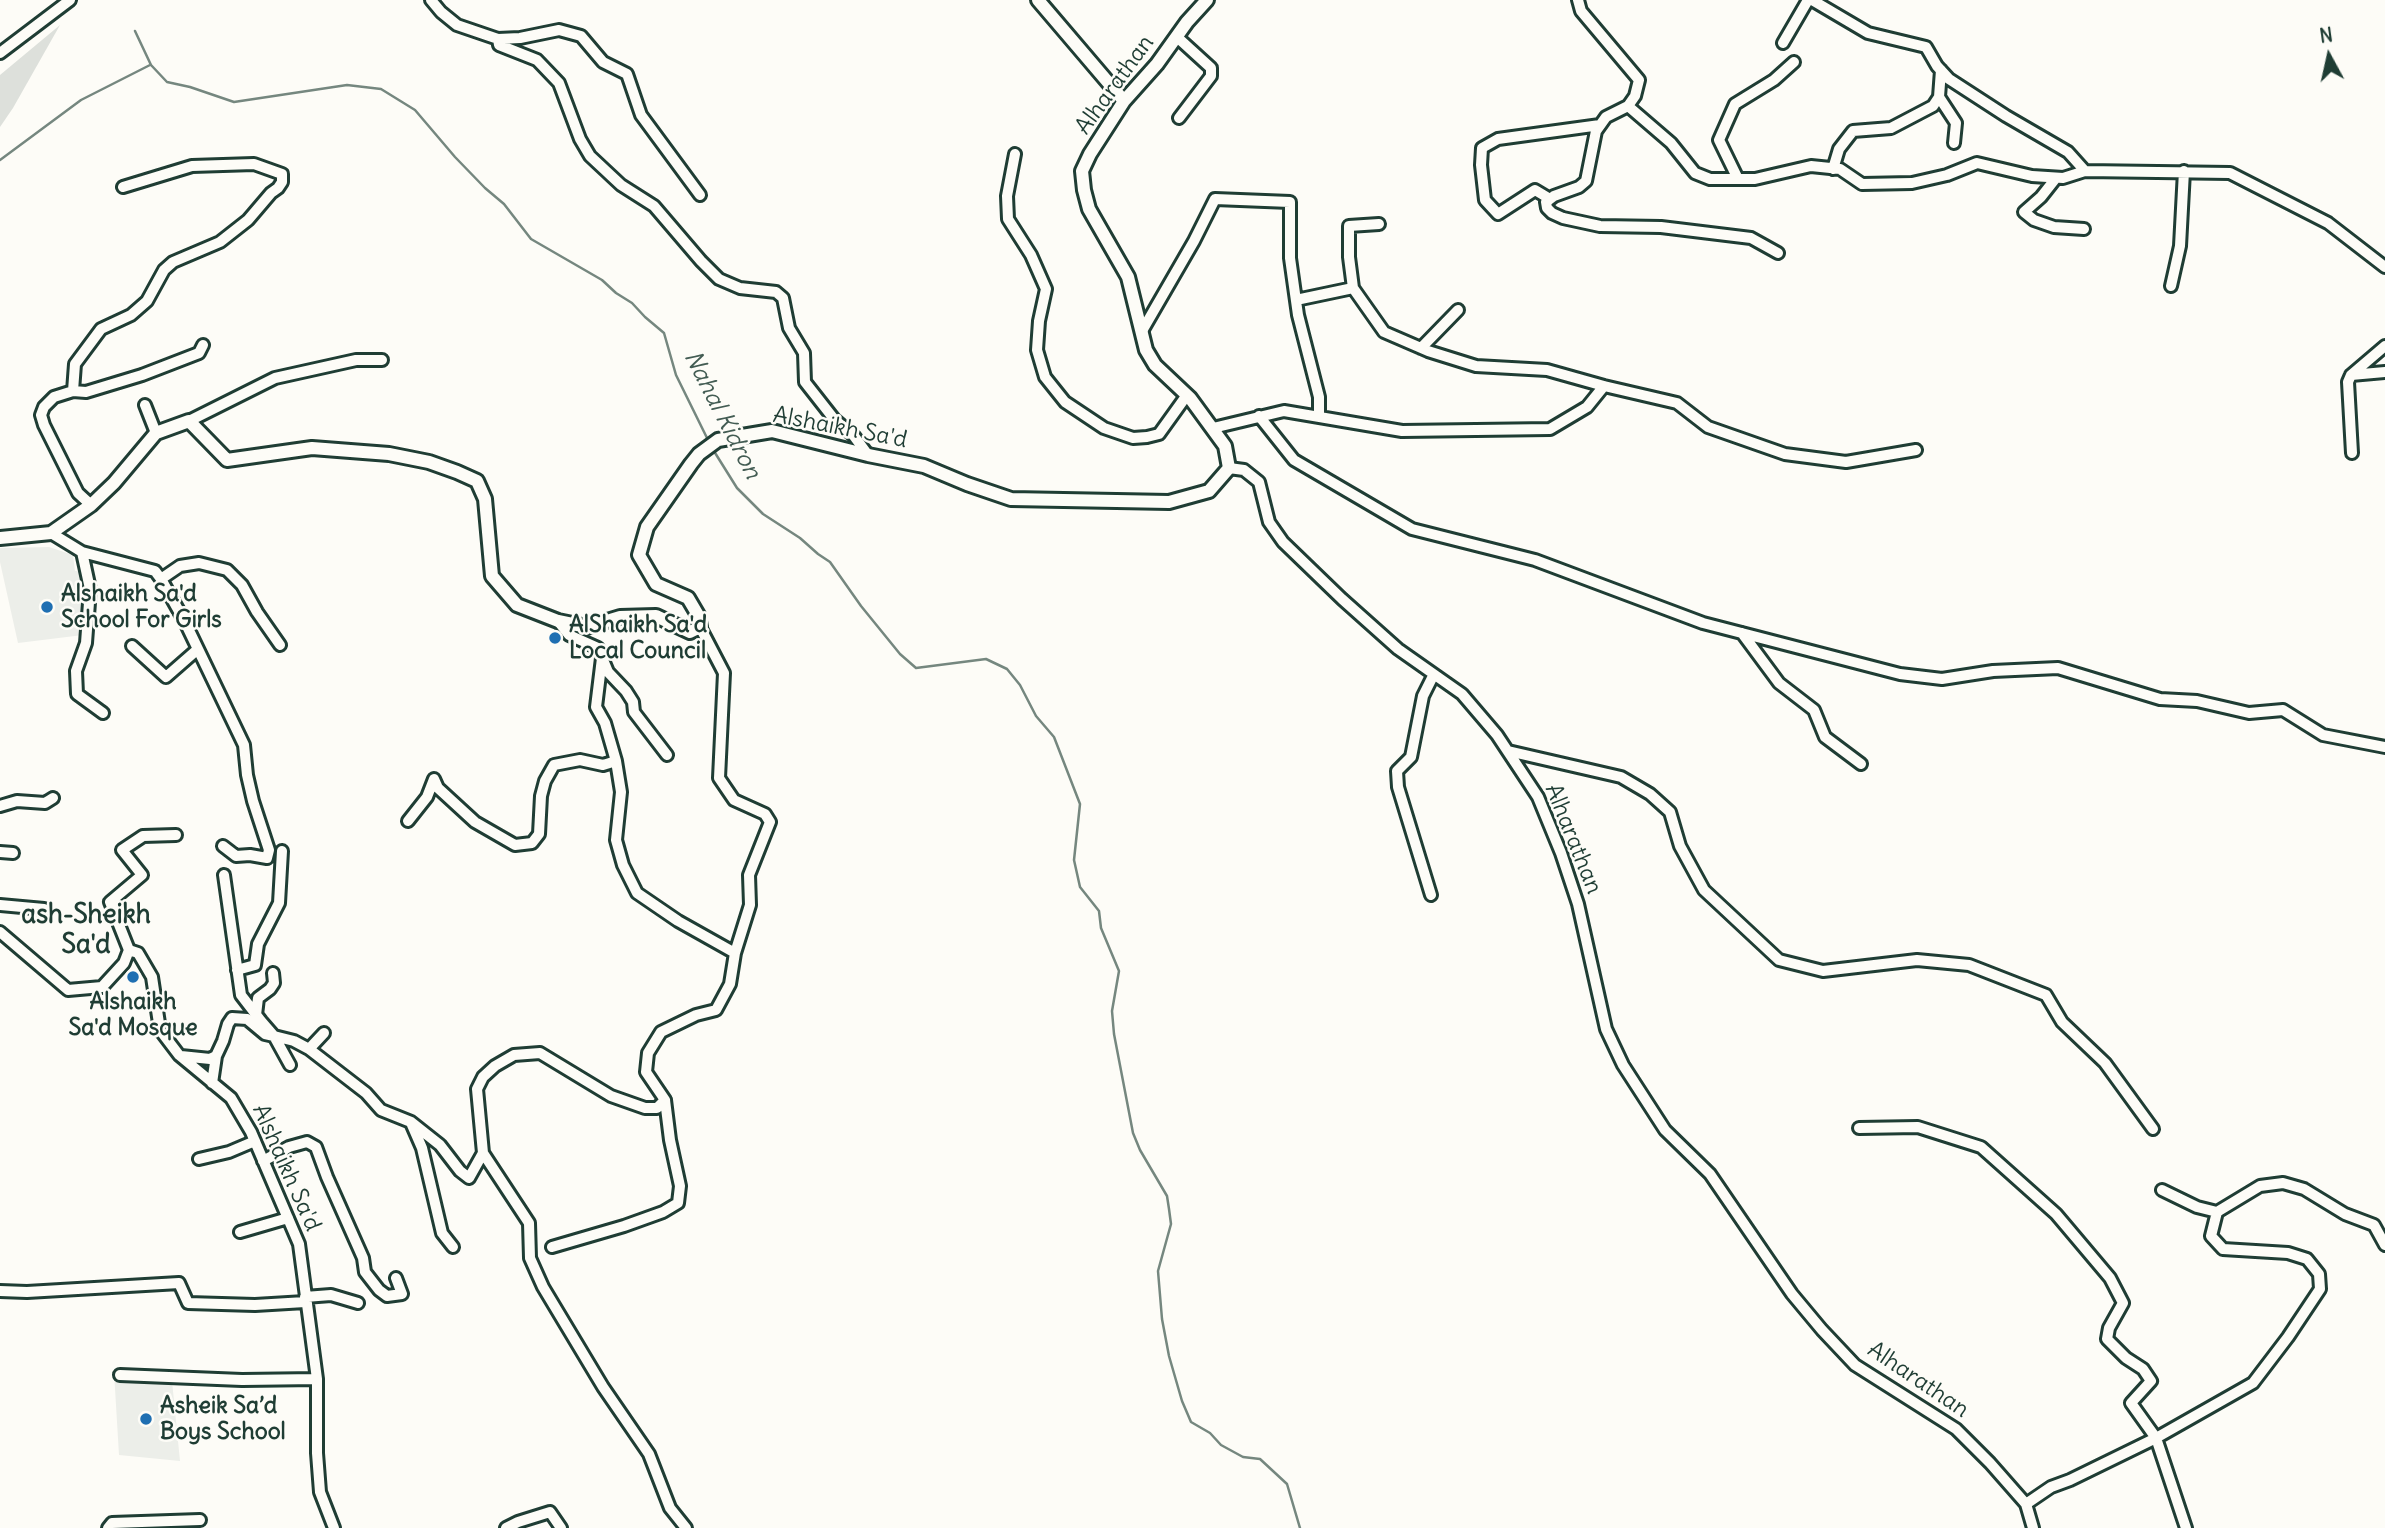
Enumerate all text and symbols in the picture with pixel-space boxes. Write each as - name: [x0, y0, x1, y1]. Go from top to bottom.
- north arrow: [2294, 21, 2364, 91]
- text: N: [2318, 22, 2334, 48]
- street label: Alharathan: [1070, 30, 1160, 140]
- water label: Nahal Kidron: [677, 346, 767, 484]
- street label: Alshaikh Sa'd: [771, 401, 909, 455]
- place label: Alshaikh Sa'd School For Girls: [61, 580, 222, 634]
- marker: Alshaikh Sa'd School For Girls: [39, 599, 55, 615]
- place label: AlShaikh Sa'd Local Council: [569, 611, 707, 665]
- marker: AlShaikh Sa'd Local Council: [547, 630, 563, 646]
- street label: Alharathan: [1538, 780, 1608, 898]
- district label: ash-Sheikh Sa'd: [21, 900, 151, 962]
- marker: Alshaikh Sa'd Mosque: [125, 969, 141, 985]
- place label: Alshaikh Sa'd Mosque: [68, 988, 198, 1042]
- street label: Alshaikh Sa'd: [246, 1100, 326, 1236]
- street label: Alharathan: [1862, 1336, 1974, 1424]
- place label: Asheik Sa’d Boys School: [160, 1392, 286, 1446]
- marker: Asheik Sa’d Boys School: [138, 1411, 154, 1427]

